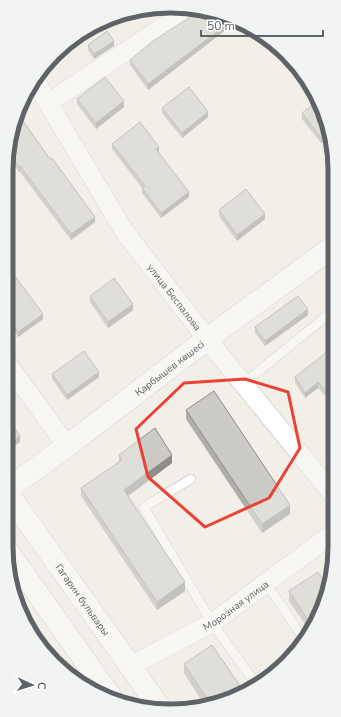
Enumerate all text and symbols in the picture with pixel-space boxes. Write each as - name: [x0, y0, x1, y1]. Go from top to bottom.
- scale bar: [201, 12, 323, 38]
- text: 50 m: [207, 18, 235, 34]
- street label: улица Беспалова: [144, 261, 204, 334]
- street label: Қарбышев көшесі: [132, 338, 208, 400]
- street label: Гагарин бульвары: [52, 561, 113, 639]
- street label: Морозная улица: [201, 577, 272, 635]
- north arrow: [12, 665, 52, 705]
- text: С: [34, 681, 49, 690]

